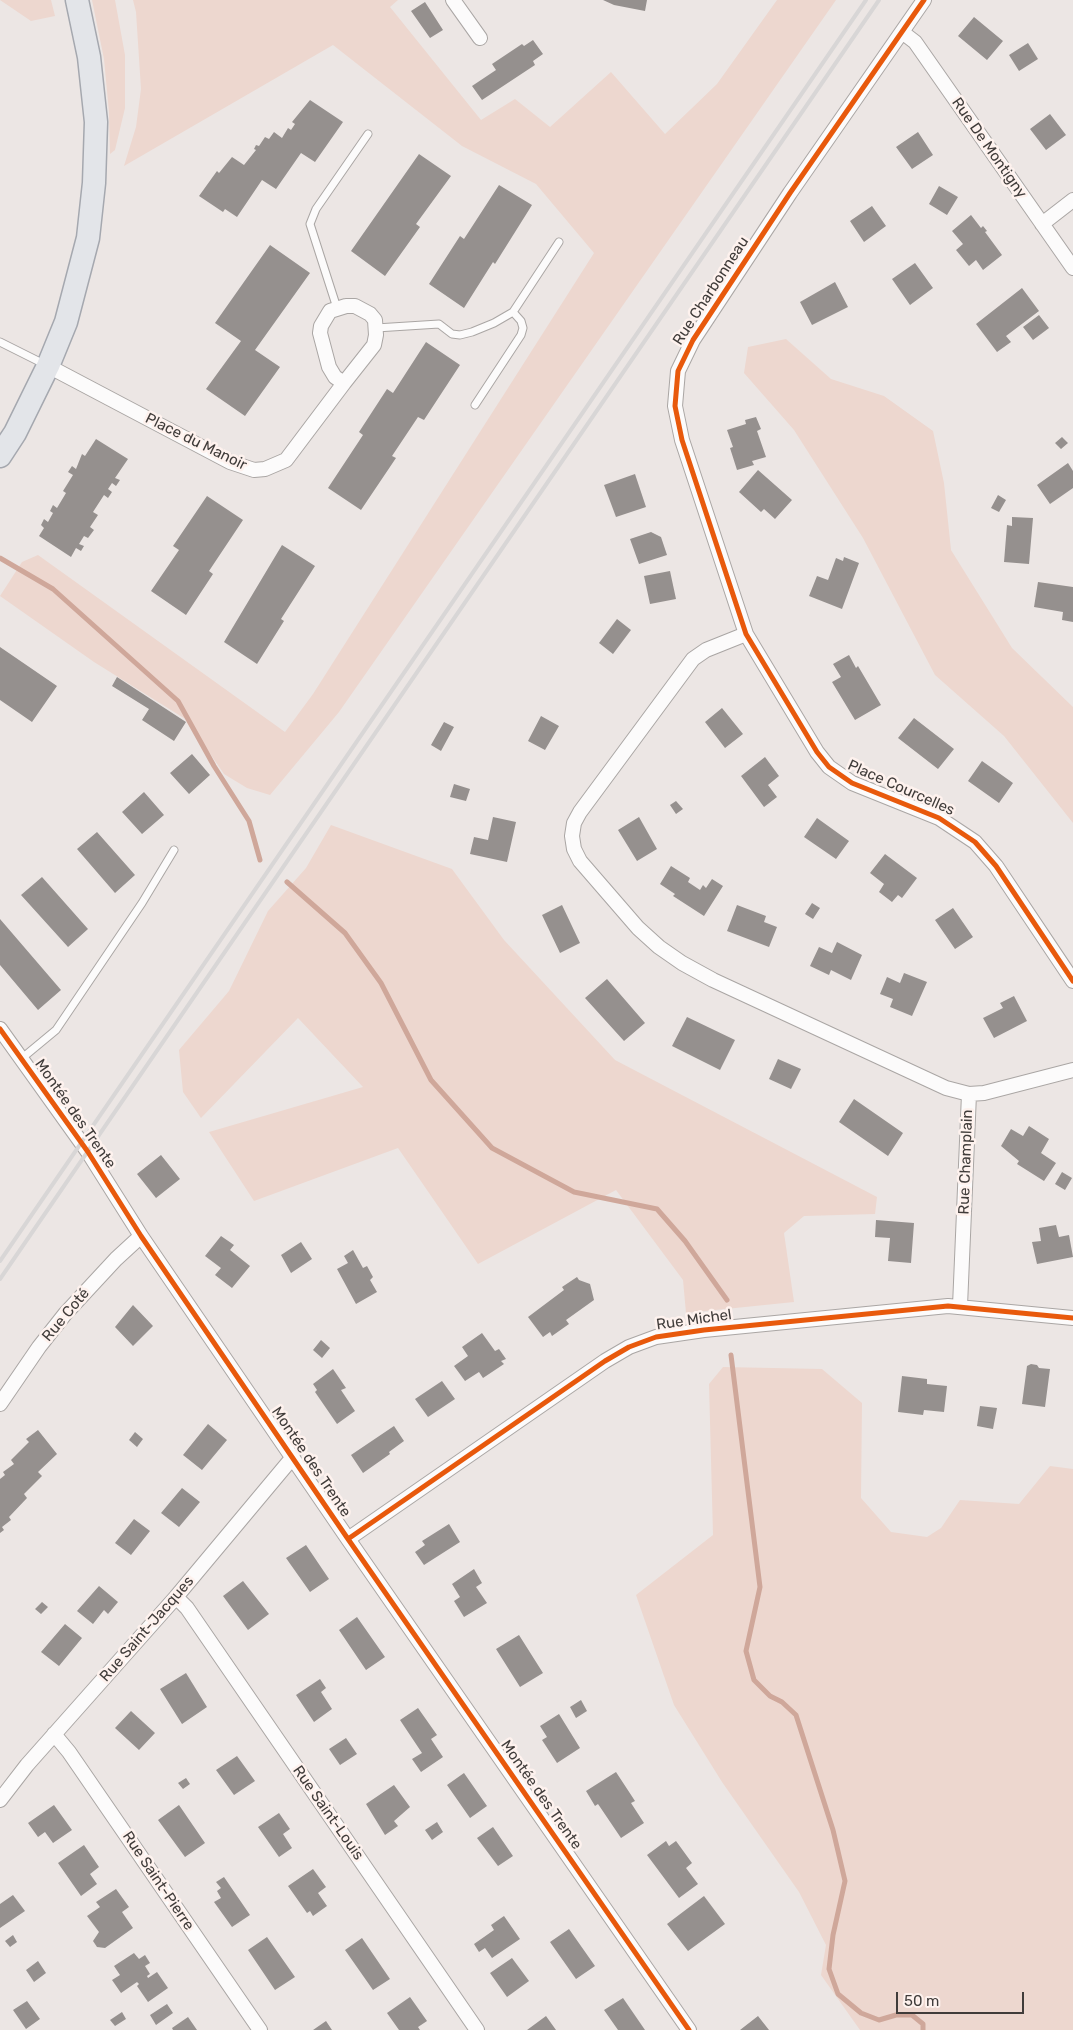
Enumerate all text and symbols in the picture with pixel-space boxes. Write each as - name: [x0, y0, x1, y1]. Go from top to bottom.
- street label: Rue De Montigny: [948, 94, 1030, 202]
- street label: Rue Charbonneau: [669, 233, 753, 349]
- street label: Place du Manoir: [142, 410, 250, 474]
- street label: Place Courcelles: [845, 756, 957, 820]
- street label: Montée des Trente: [31, 1056, 119, 1172]
- street label: Rue Champlain: [955, 1109, 977, 1215]
- street label: Rue Coté: [39, 1285, 93, 1345]
- street label: Rue Michel: [655, 1306, 733, 1334]
- street label: Montée des Trente: [267, 1403, 355, 1521]
- street label: Rue Saint-Jacques: [96, 1573, 198, 1685]
- street label: Montée des Trente: [497, 1737, 585, 1853]
- street label: Rue Saint-Louis: [289, 1762, 367, 1864]
- street label: Rue Saint-Pierre: [118, 1828, 198, 1934]
- scale bar: [898, 1982, 1026, 2014]
- text: 50 m: [904, 1992, 939, 2010]

